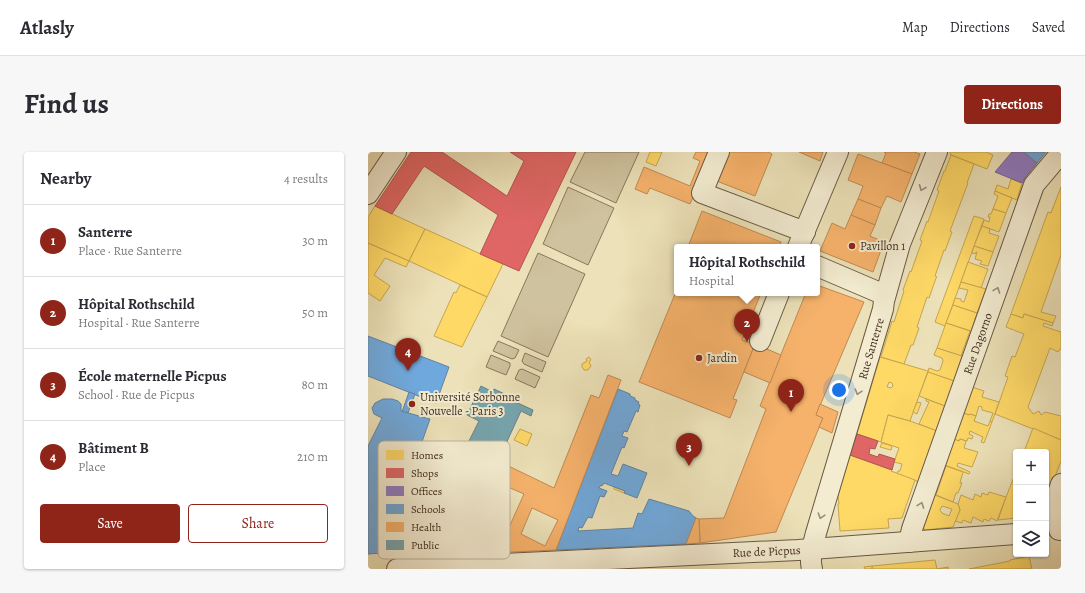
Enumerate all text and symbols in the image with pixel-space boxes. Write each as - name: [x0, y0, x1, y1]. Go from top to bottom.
- text: Atlasly: [20, 15, 74, 41]
- text: Map: [902, 18, 928, 37]
- text: Directions: [950, 18, 1010, 37]
- text: Saved: [1032, 18, 1065, 37]
- text: Find us: [24, 85, 109, 123]
- button: Directions: [964, 85, 1061, 124]
- text: Nearby: [40, 167, 91, 190]
- text: 4 results: [284, 170, 328, 187]
- one-way arrow: [919, 185, 927, 192]
- text: Santerre: [78, 222, 133, 242]
- text: 1: [51, 232, 55, 249]
- text: 30 m: [302, 232, 328, 249]
- place label: Pavillon 1: [860, 238, 905, 254]
- marker: Pavillon 1: [847, 241, 857, 251]
- text: Place · Rue Santerre: [78, 242, 182, 259]
- popup: [674, 244, 820, 296]
- text: Hôpital Rothschild: [689, 252, 805, 272]
- text: Hospital: [689, 272, 734, 289]
- one-way arrow: [992, 287, 1001, 294]
- text: Hôpital Rothschild: [78, 294, 195, 314]
- text: 2: [50, 304, 56, 321]
- text: 50 m: [302, 304, 328, 321]
- pin: 2: [734, 309, 760, 342]
- street label: Rue Dagorno: [959, 311, 996, 377]
- text: Hospital · Rue Santerre: [78, 314, 200, 331]
- street label: Rue Santerre: [854, 316, 888, 381]
- pin: 4: [395, 338, 421, 371]
- place label: Jardin: [707, 350, 737, 366]
- marker: Jardin: [694, 353, 704, 363]
- text: École maternelle Picpus: [78, 366, 227, 386]
- text: 3: [50, 376, 56, 393]
- text: 80 m: [301, 376, 328, 393]
- pin: 1: [778, 379, 804, 412]
- your location: [829, 380, 849, 400]
- text: School · Rue de Picpus: [78, 386, 195, 403]
- one-way arrow: [854, 388, 863, 395]
- place label: Université Sorbonne Nouvelle - Paris 3: [420, 389, 520, 419]
- marker: Université Sorbonne Nouvelle - Paris 3: [407, 399, 417, 409]
- pin: 3: [676, 433, 702, 466]
- text: Bâtiment B: [78, 438, 149, 458]
- legend: [378, 441, 510, 559]
- text: 4: [50, 448, 56, 465]
- text: 210 m: [297, 448, 328, 465]
- text: Homes: [411, 448, 443, 463]
- map controls: [1013, 449, 1049, 557]
- button: +: [1013, 449, 1049, 485]
- text: Place: [78, 458, 106, 475]
- text: Shops: [411, 466, 438, 481]
- text: Offices: [411, 484, 442, 499]
- button: −: [1013, 485, 1049, 521]
- text: Schools: [411, 502, 445, 517]
- one-way arrow: [916, 502, 924, 509]
- button: Save: [40, 504, 180, 543]
- button: Share: [188, 504, 328, 543]
- one-way arrow: [817, 513, 826, 520]
- text: Health: [411, 520, 441, 535]
- button: layers: [1013, 521, 1049, 557]
- text: Public: [411, 538, 439, 553]
- street label: Rue de Picpus: [732, 542, 801, 561]

